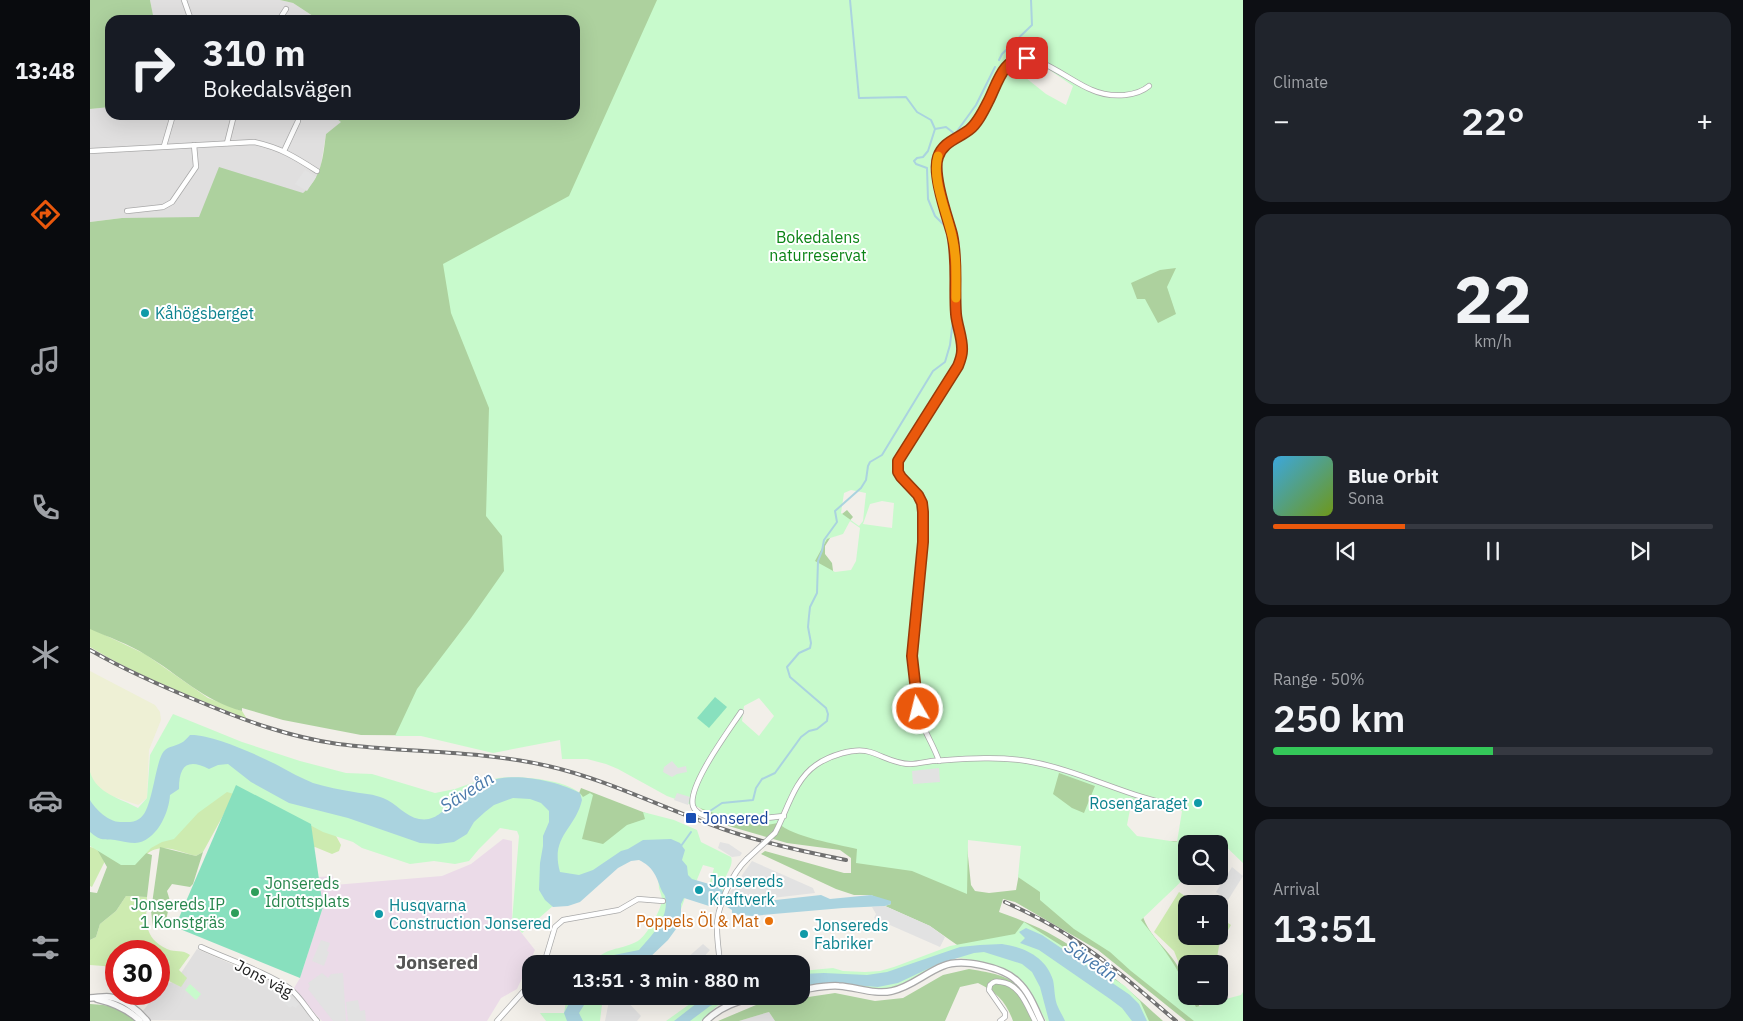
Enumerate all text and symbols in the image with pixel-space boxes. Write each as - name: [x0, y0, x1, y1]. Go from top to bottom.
- text: 310 m: [203, 30, 306, 76]
- icon: right: [120, 35, 185, 100]
- pin: [1006, 37, 1048, 79]
- icon: arrive: [1013, 44, 1041, 72]
- text: 13:48: [15, 56, 75, 85]
- text: Climate: [1273, 72, 1328, 92]
- text: Bokedalsvägen: [203, 74, 352, 103]
- text: 22°: [1461, 96, 1525, 145]
- text: −: [1273, 102, 1290, 139]
- text: +: [1696, 102, 1713, 139]
- icon: directions: [28, 197, 63, 232]
- park label: Bokedalens naturreservat: [769, 227, 867, 265]
- text: 22: [1454, 256, 1532, 341]
- place label: Kåhögsberget: [155, 303, 254, 323]
- marker: Kåhögsberget: [139, 307, 151, 319]
- text: km/h: [1474, 331, 1512, 351]
- icon: music: [28, 343, 63, 378]
- text: Blue Orbit: [1348, 464, 1438, 488]
- text: Sona: [1348, 488, 1384, 508]
- icon: phone: [28, 490, 63, 525]
- icon: previous: [1332, 537, 1360, 565]
- icon: pause: [1479, 537, 1507, 565]
- icon: next: [1626, 537, 1654, 565]
- icon: climate: [28, 637, 63, 672]
- text: Range · 50%: [1273, 669, 1365, 689]
- position arrow: [891, 682, 943, 734]
- text: 250 km: [1273, 693, 1405, 742]
- water label: Säveån: [436, 766, 498, 817]
- icon: car: [28, 783, 63, 818]
- place label: Rosengaraget: [1089, 793, 1188, 813]
- marker: Rosengaraget: [1192, 797, 1204, 809]
- place label: Jonsered: [702, 808, 769, 828]
- marker: Jonsered: [684, 811, 698, 825]
- map controls: [1178, 835, 1228, 1005]
- button: search: [1178, 835, 1228, 885]
- place label: Jonsereds Kraftverk: [709, 871, 783, 909]
- place label: Jonsereds Idrottsplats: [265, 873, 350, 911]
- text: Arrival: [1273, 879, 1320, 899]
- marker: Jonsereds Kraftverk: [693, 884, 705, 896]
- marker: Jonsereds Idrottsplats: [249, 886, 261, 898]
- place label: Jonsereds IP 1 Konstgräs: [131, 894, 225, 932]
- place label: Husqvarna Construction Jonsered: [389, 895, 551, 933]
- button: +: [1178, 895, 1228, 945]
- text: 13:51: [1273, 903, 1376, 952]
- marker: Jonsereds IP 1 Konstgräs: [229, 907, 241, 919]
- marker: Husqvarna Construction Jonsered: [373, 908, 385, 920]
- place label: Poppels Öl & Mat: [636, 911, 759, 931]
- marker: Poppels Öl & Mat: [763, 915, 775, 927]
- place label: Jonsereds Fabriker: [814, 915, 888, 953]
- marker: Jonsereds Fabriker: [798, 928, 810, 940]
- icon: filters: [28, 930, 63, 965]
- water label: Säveån: [1060, 935, 1122, 987]
- speed limit sign: 30: [105, 940, 170, 1005]
- district label: Jonsered: [396, 950, 478, 974]
- street label: Jons väg: [232, 954, 297, 1002]
- button: −: [1178, 955, 1228, 1005]
- text: 13:51 · 3 min · 880 m: [572, 968, 760, 992]

